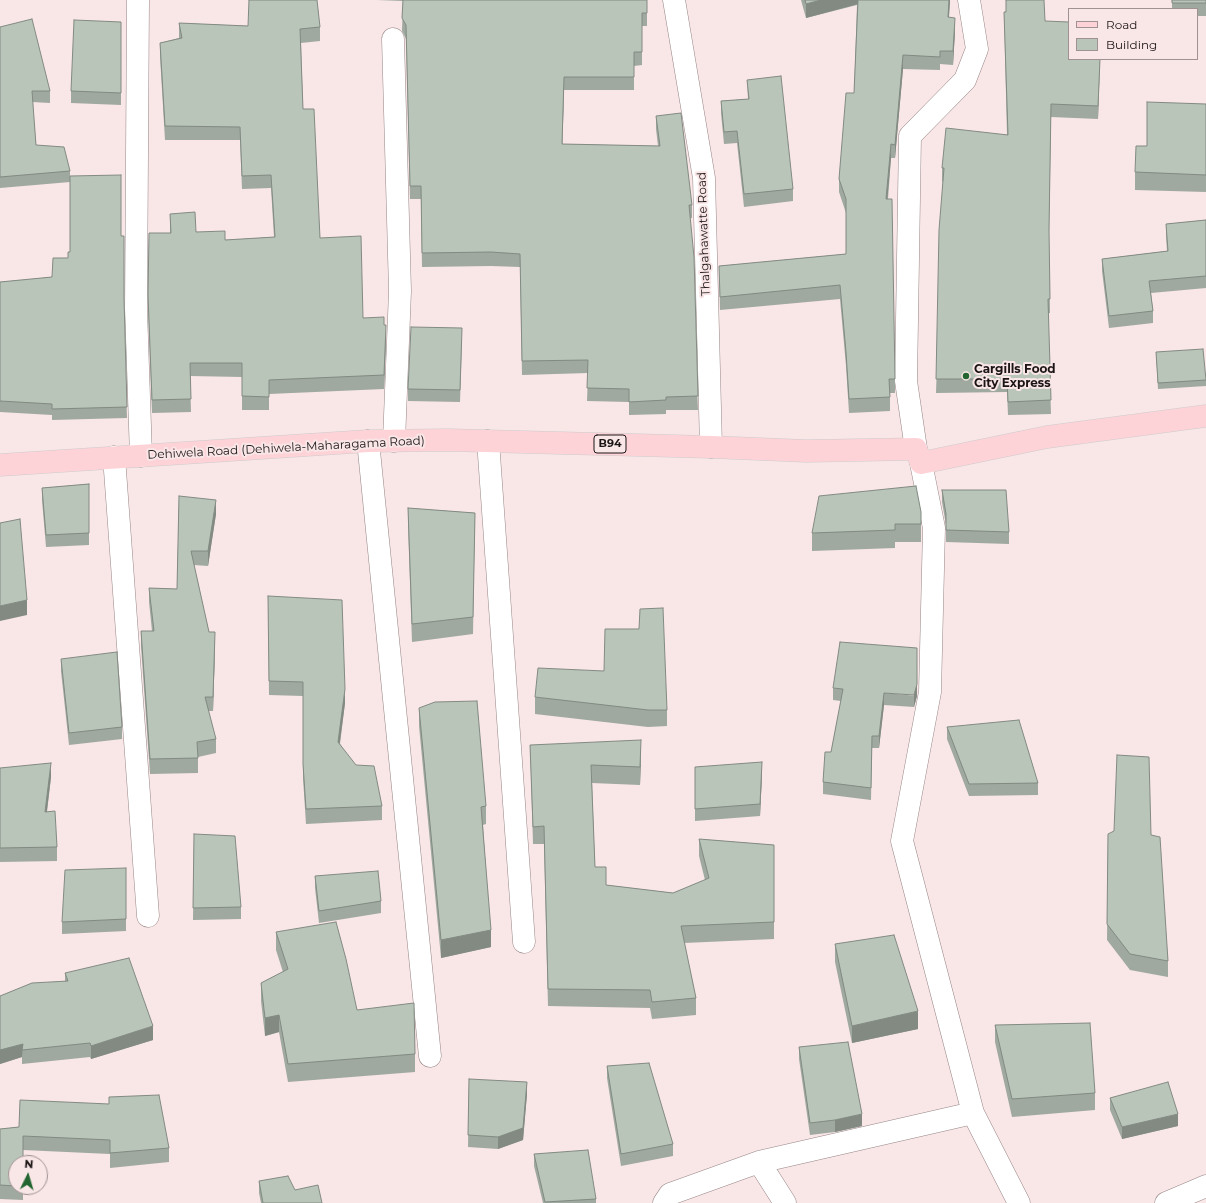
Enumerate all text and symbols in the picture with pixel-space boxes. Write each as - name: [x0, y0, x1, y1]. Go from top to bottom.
- legend: [1068, 8, 1198, 60]
- text: Road: [1106, 17, 1137, 32]
- text: Building: [1106, 37, 1157, 52]
- street label: Thalgahawatte Road: [695, 172, 713, 296]
- place label: Cargills Food City Express: [974, 362, 1056, 390]
- marker: Cargills Food City Express: [961, 371, 971, 381]
- street label: Dehiwela Road (Dehiwela-Maharagama Road): [147, 434, 425, 462]
- road number: B94: [594, 435, 626, 453]
- north arrow: [8, 1155, 48, 1195]
- text: N: [24, 1157, 34, 1171]

